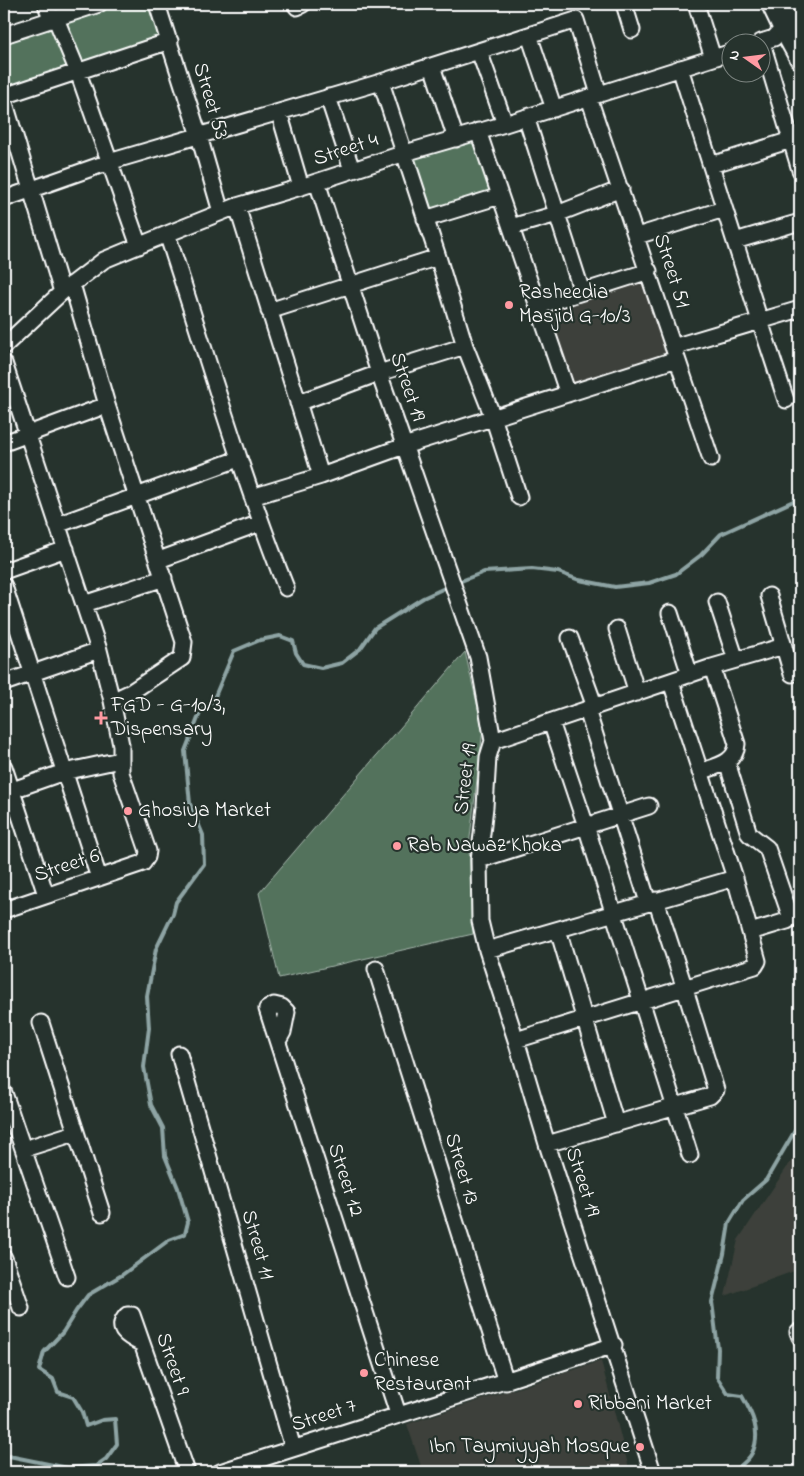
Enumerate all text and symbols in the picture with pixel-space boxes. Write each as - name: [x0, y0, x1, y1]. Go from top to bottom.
- north arrow: [722, 32, 772, 82]
- text: N: [724, 48, 746, 62]
- street label: Street 53: [184, 59, 236, 143]
- street label: Street 4: [310, 125, 383, 175]
- street label: Street 51: [645, 230, 697, 312]
- place label: Rasheedia Masjid G-10/3: [519, 278, 631, 332]
- marker: Rasheedia Masjid G-10/3: [503, 299, 515, 311]
- street label: Street 19: [381, 348, 433, 426]
- place label: FGD - G-10/3, Dispensary: [110, 691, 225, 747]
- marker: FGD - G-10/3, Dispensary: [95, 712, 107, 724]
- street label: Street 19: [447, 741, 485, 816]
- place label: Ghosiya Market: [138, 796, 271, 828]
- marker: Ghosiya Market: [122, 805, 134, 817]
- place label: Rab Nawaz Khoka: [407, 831, 562, 861]
- marker: Rab Nawaz Khoka: [391, 840, 403, 852]
- street label: Street 6: [30, 841, 104, 891]
- street label: Street 13: [436, 1129, 486, 1209]
- street label: Street 12: [319, 1140, 371, 1220]
- street label: Street 19: [557, 1144, 607, 1221]
- street label: Street 11: [233, 1206, 281, 1284]
- street label: Street 9: [147, 1329, 197, 1400]
- place label: Chinese Restaurant: [374, 1346, 471, 1400]
- marker: Chinese Restaurant: [358, 1367, 370, 1379]
- place label: Ribbani Market: [588, 1389, 712, 1419]
- street label: Street 7: [288, 1391, 361, 1441]
- marker: Ribbani Market: [572, 1398, 584, 1410]
- place label: Ibn Taymiyyah Mosque: [429, 1432, 631, 1464]
- marker: Ibn Taymiyyah Mosque: [634, 1441, 646, 1453]

